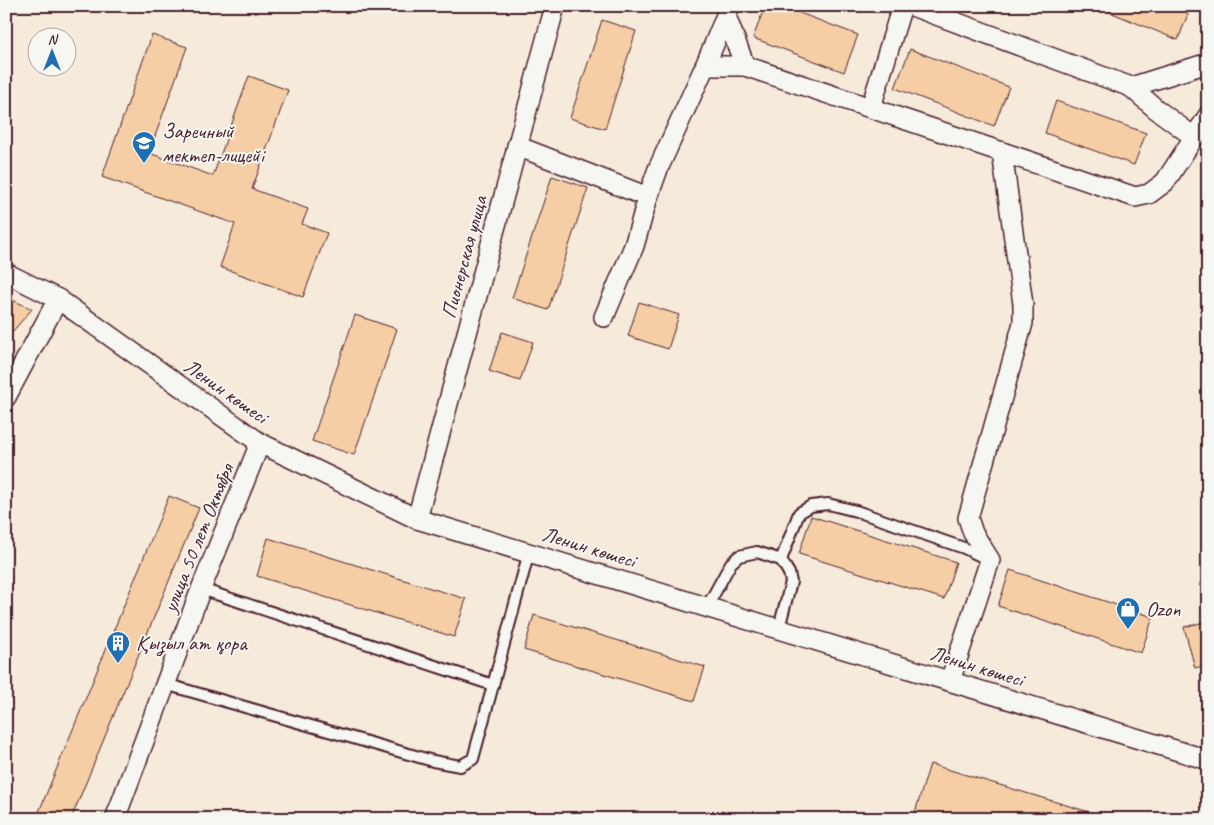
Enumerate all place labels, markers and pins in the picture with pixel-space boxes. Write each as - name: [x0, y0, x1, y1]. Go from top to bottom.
- place label: Заречный мектеп-лицейі: [162, 118, 267, 168]
- school or university icon: Заречный мектеп-лицейі: [131, 130, 157, 164]
- shop icon: Ozon: [1115, 596, 1141, 630]
- place label: Ozon: [1146, 596, 1181, 622]
- building icon: Қызыл ат қора: [105, 630, 131, 664]
- place label: Қызыл ат қора: [136, 630, 248, 657]

